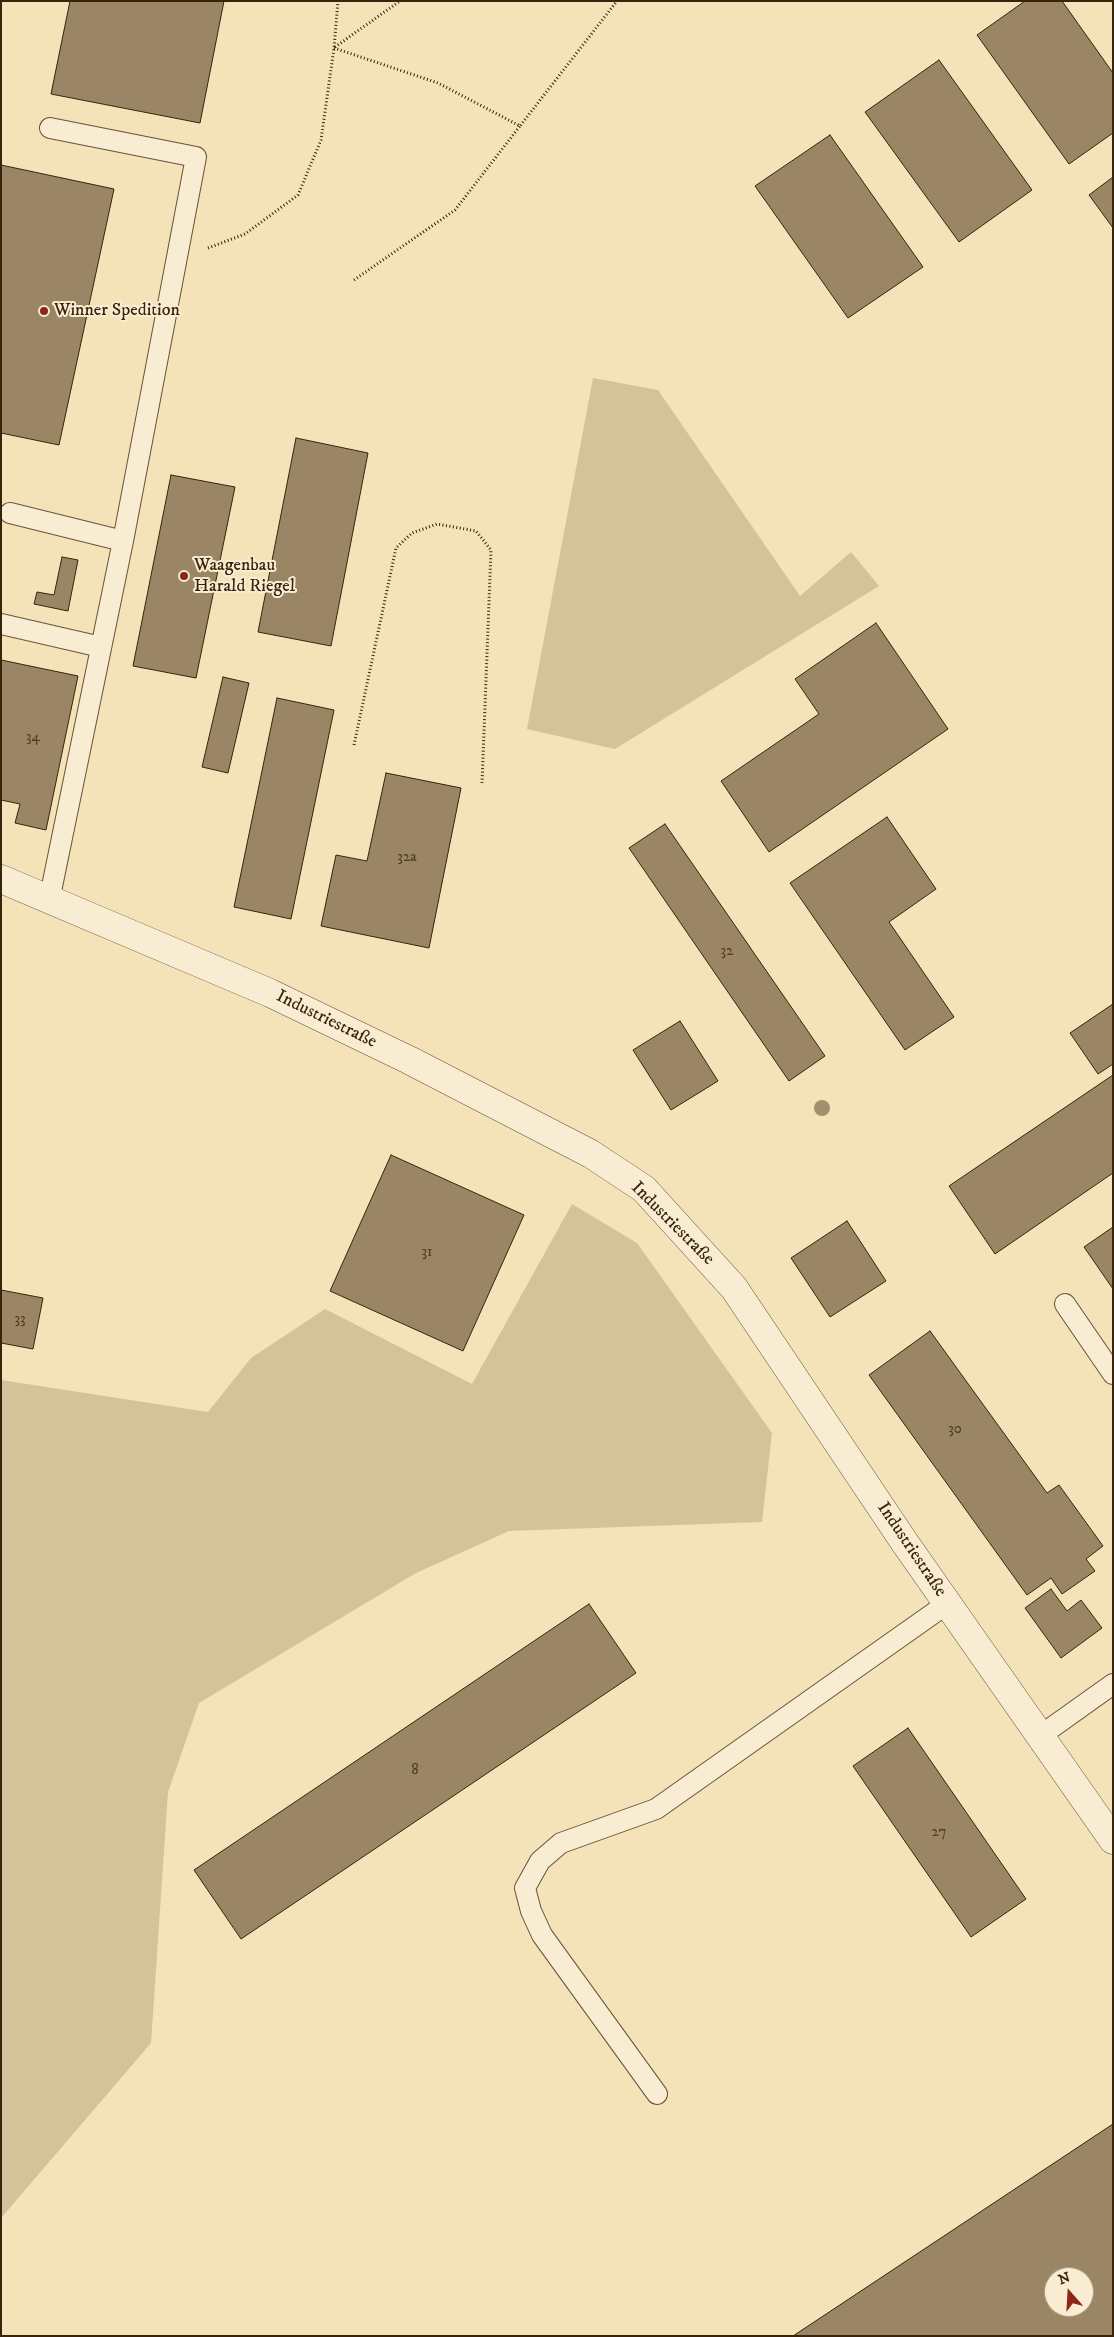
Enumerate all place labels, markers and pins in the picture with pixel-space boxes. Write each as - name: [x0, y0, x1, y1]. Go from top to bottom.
- place label: Winner Spedition: [54, 300, 180, 322]
- marker: Winner Spedition: [38, 305, 50, 317]
- place label: Waagenbau Harald Riegel: [194, 555, 295, 598]
- marker: Waagenbau Harald Riegel: [178, 570, 190, 582]

